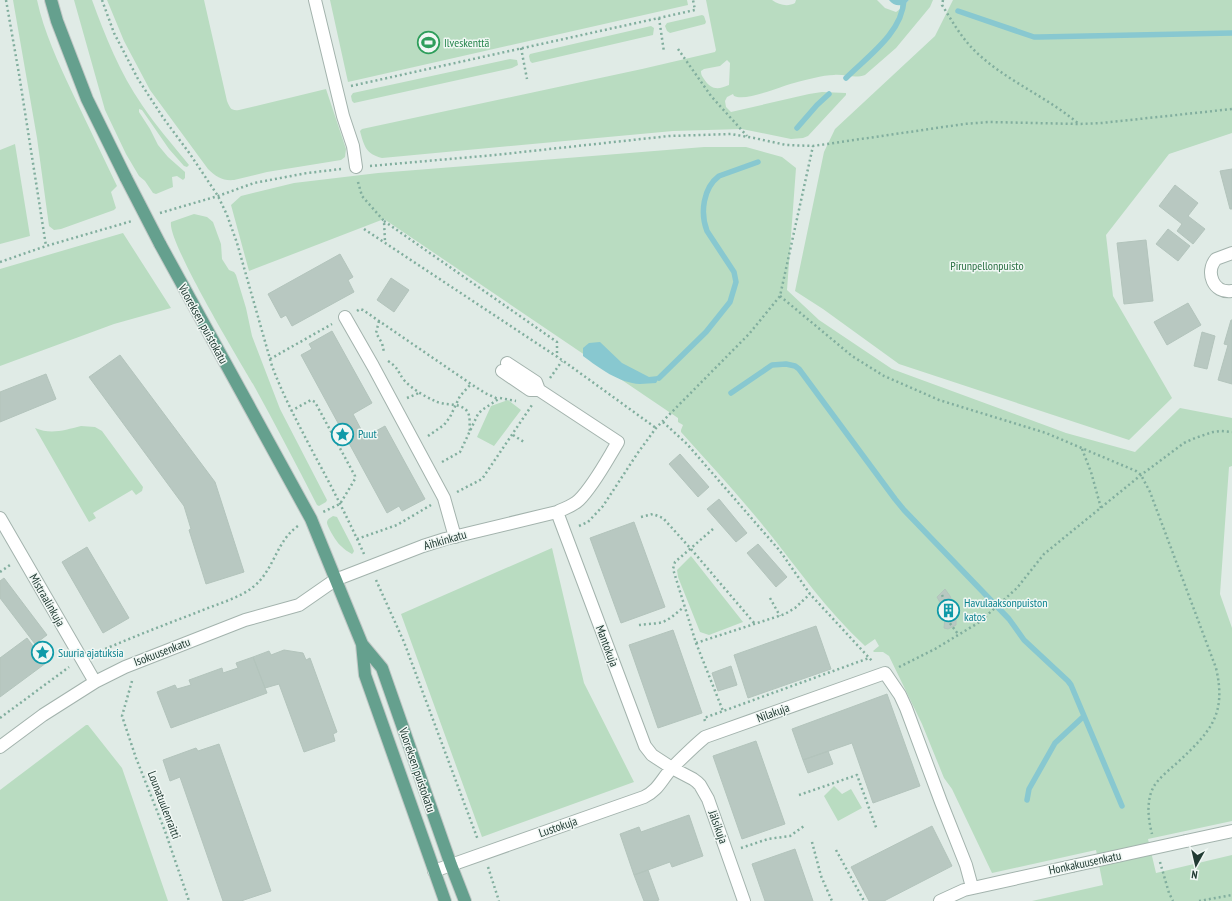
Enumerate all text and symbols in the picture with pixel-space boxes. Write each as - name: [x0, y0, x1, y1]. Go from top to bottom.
- sports icon: Ilveskenttä: [416, 30, 442, 56]
- place label: Ilveskenttä: [444, 35, 490, 50]
- park label: Pirunpellonpuisto: [950, 258, 1024, 273]
- street label: Vuoreksen puistokatu: [175, 280, 231, 366]
- place icon: Puut: [330, 421, 356, 447]
- place label: Puut: [358, 426, 378, 441]
- street label: Aihkinkatu: [422, 526, 468, 553]
- street label: Mistraalinkuja: [26, 571, 69, 629]
- place label: Havulaaksonpuiston katos: [964, 595, 1047, 624]
- building icon: Havulaaksonpuiston katos: [936, 597, 962, 623]
- street label: Mantokuja: [593, 623, 622, 669]
- street label: Isokuusenkatu: [131, 634, 192, 669]
- place icon: Suuria ajatuksia: [29, 640, 55, 666]
- place label: Suuria ajatuksia: [58, 645, 124, 660]
- street label: Nilakuja: [754, 700, 792, 725]
- street label: Vuoreksen puistokatu: [396, 725, 439, 814]
- street label: Lounatuulenraitti: [145, 769, 184, 841]
- street label: Jälsikuja: [705, 807, 731, 846]
- street label: Lustokuja: [537, 813, 579, 840]
- north arrow: [1176, 845, 1216, 885]
- street label: Honkakuusenkatu: [1047, 848, 1122, 878]
- text: N: [1191, 868, 1199, 882]

